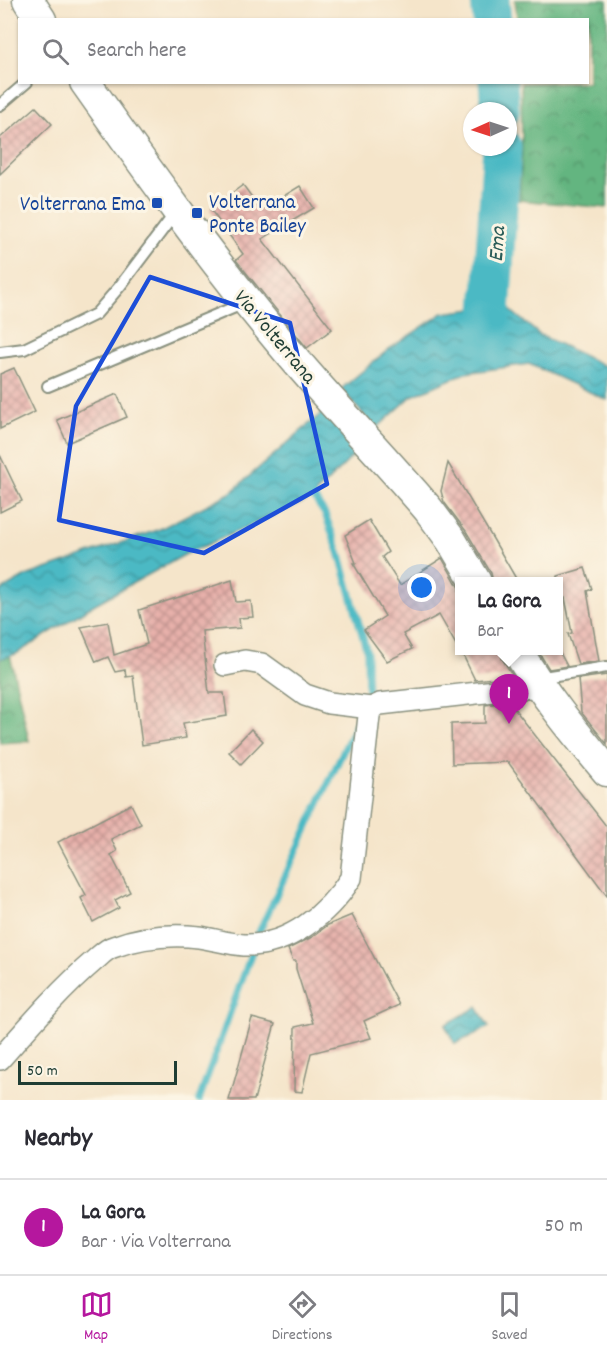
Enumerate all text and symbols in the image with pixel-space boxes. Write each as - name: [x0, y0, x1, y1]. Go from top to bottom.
- search box: [18, 18, 589, 84]
- icon: search: [39, 35, 72, 68]
- text: Search here: [87, 36, 186, 67]
- north arrow: [463, 102, 517, 156]
- place label: Volterrana Ponte Bailey: [209, 189, 306, 243]
- place label: Volterrana Ema: [20, 191, 146, 221]
- marker: Volterrana Ema: [150, 196, 164, 210]
- marker: Volterrana Ponte Bailey: [190, 206, 204, 220]
- water label: Ema: [482, 224, 515, 263]
- street label: Via Volterrana: [225, 284, 323, 393]
- your location: [407, 573, 436, 602]
- popup: [455, 577, 563, 655]
- text: La Gora: [477, 587, 541, 618]
- text: Bar: [477, 618, 503, 646]
- pin: 1: [490, 674, 528, 724]
- scale bar: [18, 1058, 177, 1086]
- text: 50 m: [27, 1060, 58, 1083]
- text: Nearby: [24, 1121, 92, 1158]
- text: La Gora: [81, 1198, 145, 1229]
- text: 1: [41, 1213, 46, 1241]
- text: 50 m: [545, 1213, 583, 1241]
- text: Bar · Via Volterrana: [81, 1229, 231, 1257]
- tab: Map: [80, 1288, 113, 1347]
- tab: Directions: [272, 1288, 332, 1347]
- tab: Saved: [492, 1288, 527, 1347]

